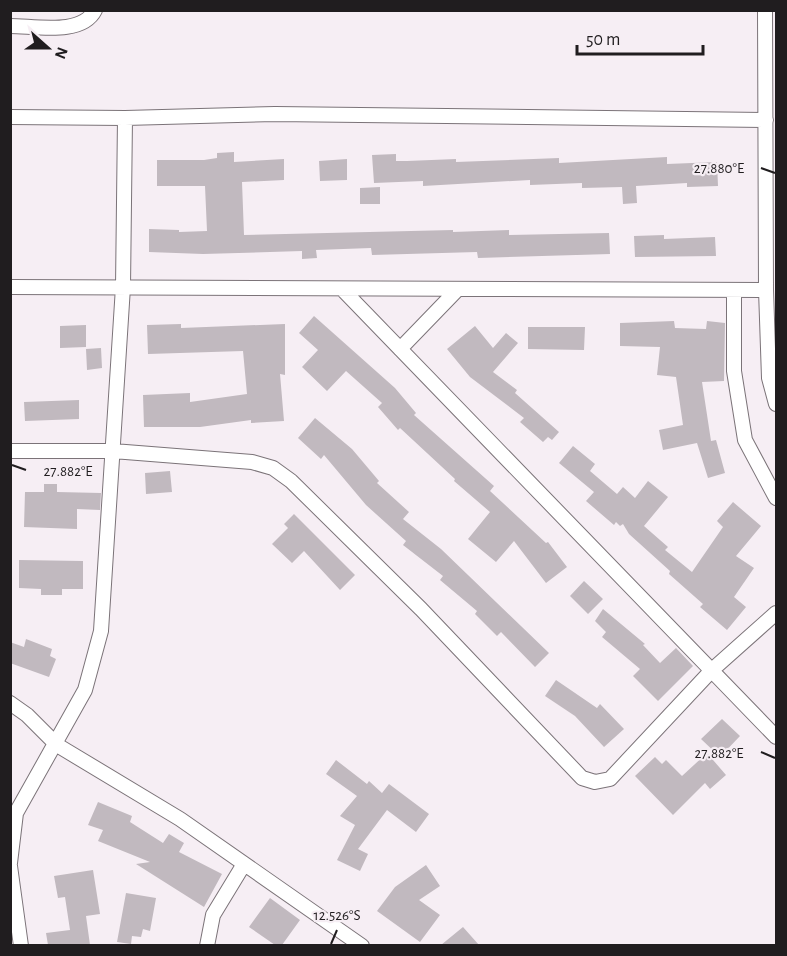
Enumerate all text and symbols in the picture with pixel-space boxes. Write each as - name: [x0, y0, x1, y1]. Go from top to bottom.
- north arrow: [18, 18, 78, 78]
- scale bar: [577, 18, 703, 56]
- text: 50 m: [586, 31, 620, 49]
- text: N: [52, 45, 71, 61]
- text: 27.880°E: [694, 161, 744, 176]
- text: 27.882°E: [43, 464, 93, 479]
- text: 27.882°E: [694, 746, 744, 761]
- text: 12.526°S: [313, 908, 361, 923]

